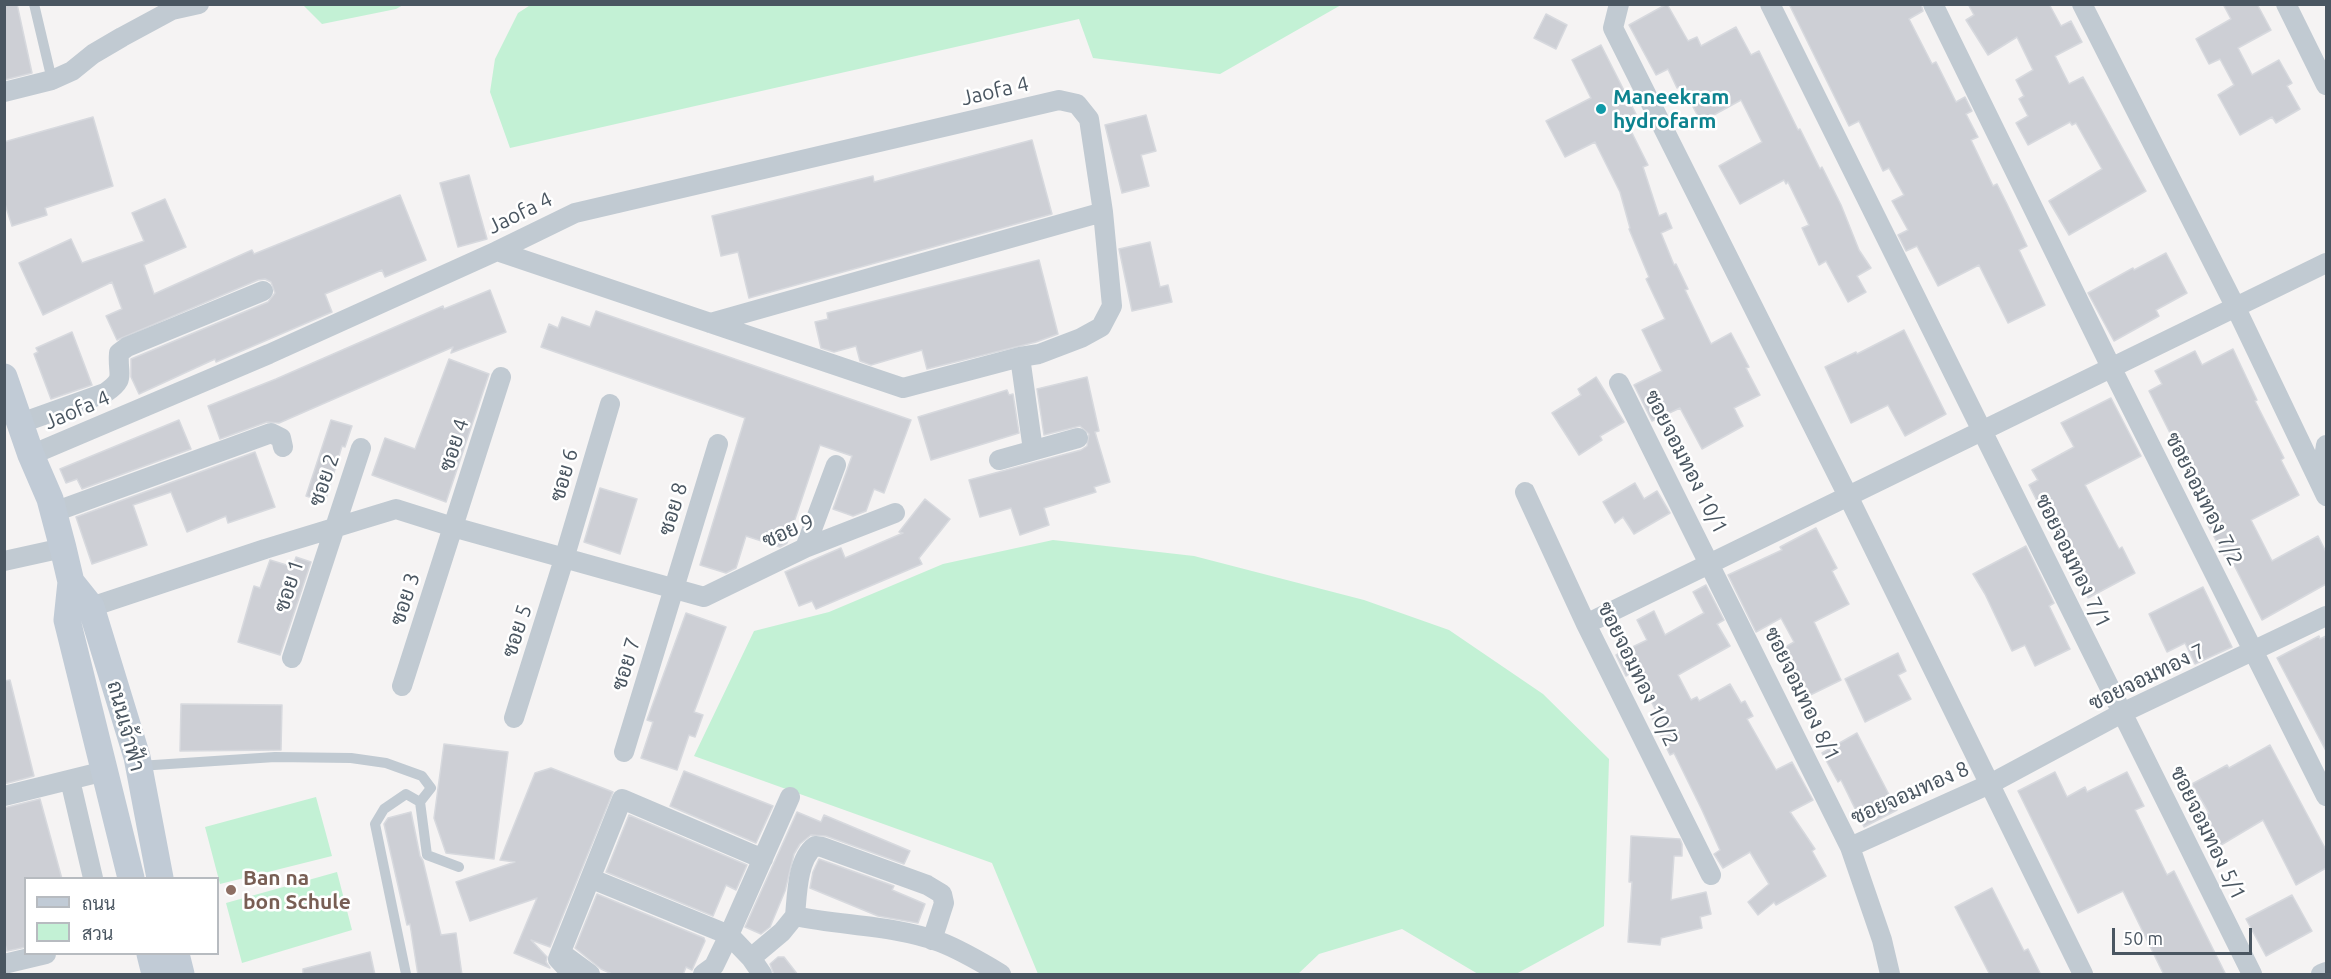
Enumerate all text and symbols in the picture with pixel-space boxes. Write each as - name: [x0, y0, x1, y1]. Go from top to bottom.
- street label: Jaofa 4: [959, 71, 1031, 111]
- place label: Maneekram hydrofarm: [1613, 84, 1729, 134]
- marker: Maneekram hydrofarm: [1594, 102, 1608, 116]
- street label: Jaofa 4: [484, 187, 556, 239]
- street label: Jaofa 4: [40, 385, 114, 435]
- street label: ซอยจอมทอง 10/1: [1639, 386, 1733, 538]
- street label: ซอย 4: [434, 415, 474, 475]
- street label: ซอยจอมทอง 7/2: [2160, 428, 2248, 570]
- street label: ซอย 6: [544, 446, 584, 504]
- street label: ซอย 2: [303, 450, 345, 510]
- street label: ซอย 8: [653, 480, 693, 538]
- street label: ซอยจอมทอง 7/1: [2030, 490, 2116, 632]
- street label: ซอย 9: [758, 509, 818, 553]
- street label: ซอย 1: [269, 556, 309, 616]
- street label: ซอย 3: [385, 569, 425, 629]
- street label: ซอยจอมทอง 10/2: [1592, 598, 1684, 750]
- street label: ซอย 5: [497, 601, 537, 661]
- street label: ซอยจอมทอง 8/1: [1759, 623, 1845, 765]
- street label: ซอย 7: [606, 635, 646, 693]
- street label: ซอยจอมทอง 7: [2085, 638, 2209, 716]
- street label: ถนนเจ้าฟ้า: [102, 678, 150, 774]
- street label: ซอยจอมทอง 8: [1847, 756, 1973, 830]
- street label: ซอยจอมทอง 5/1: [2165, 762, 2251, 904]
- place label: Ban na bon Schule: [243, 865, 351, 915]
- legend: [24, 877, 219, 955]
- marker: Ban na bon Schule: [224, 883, 238, 897]
- text: ถนน: [82, 893, 115, 913]
- scale bar: [2115, 916, 2254, 954]
- text: สวน: [82, 923, 113, 943]
- text: 50 m: [2123, 928, 2163, 948]

